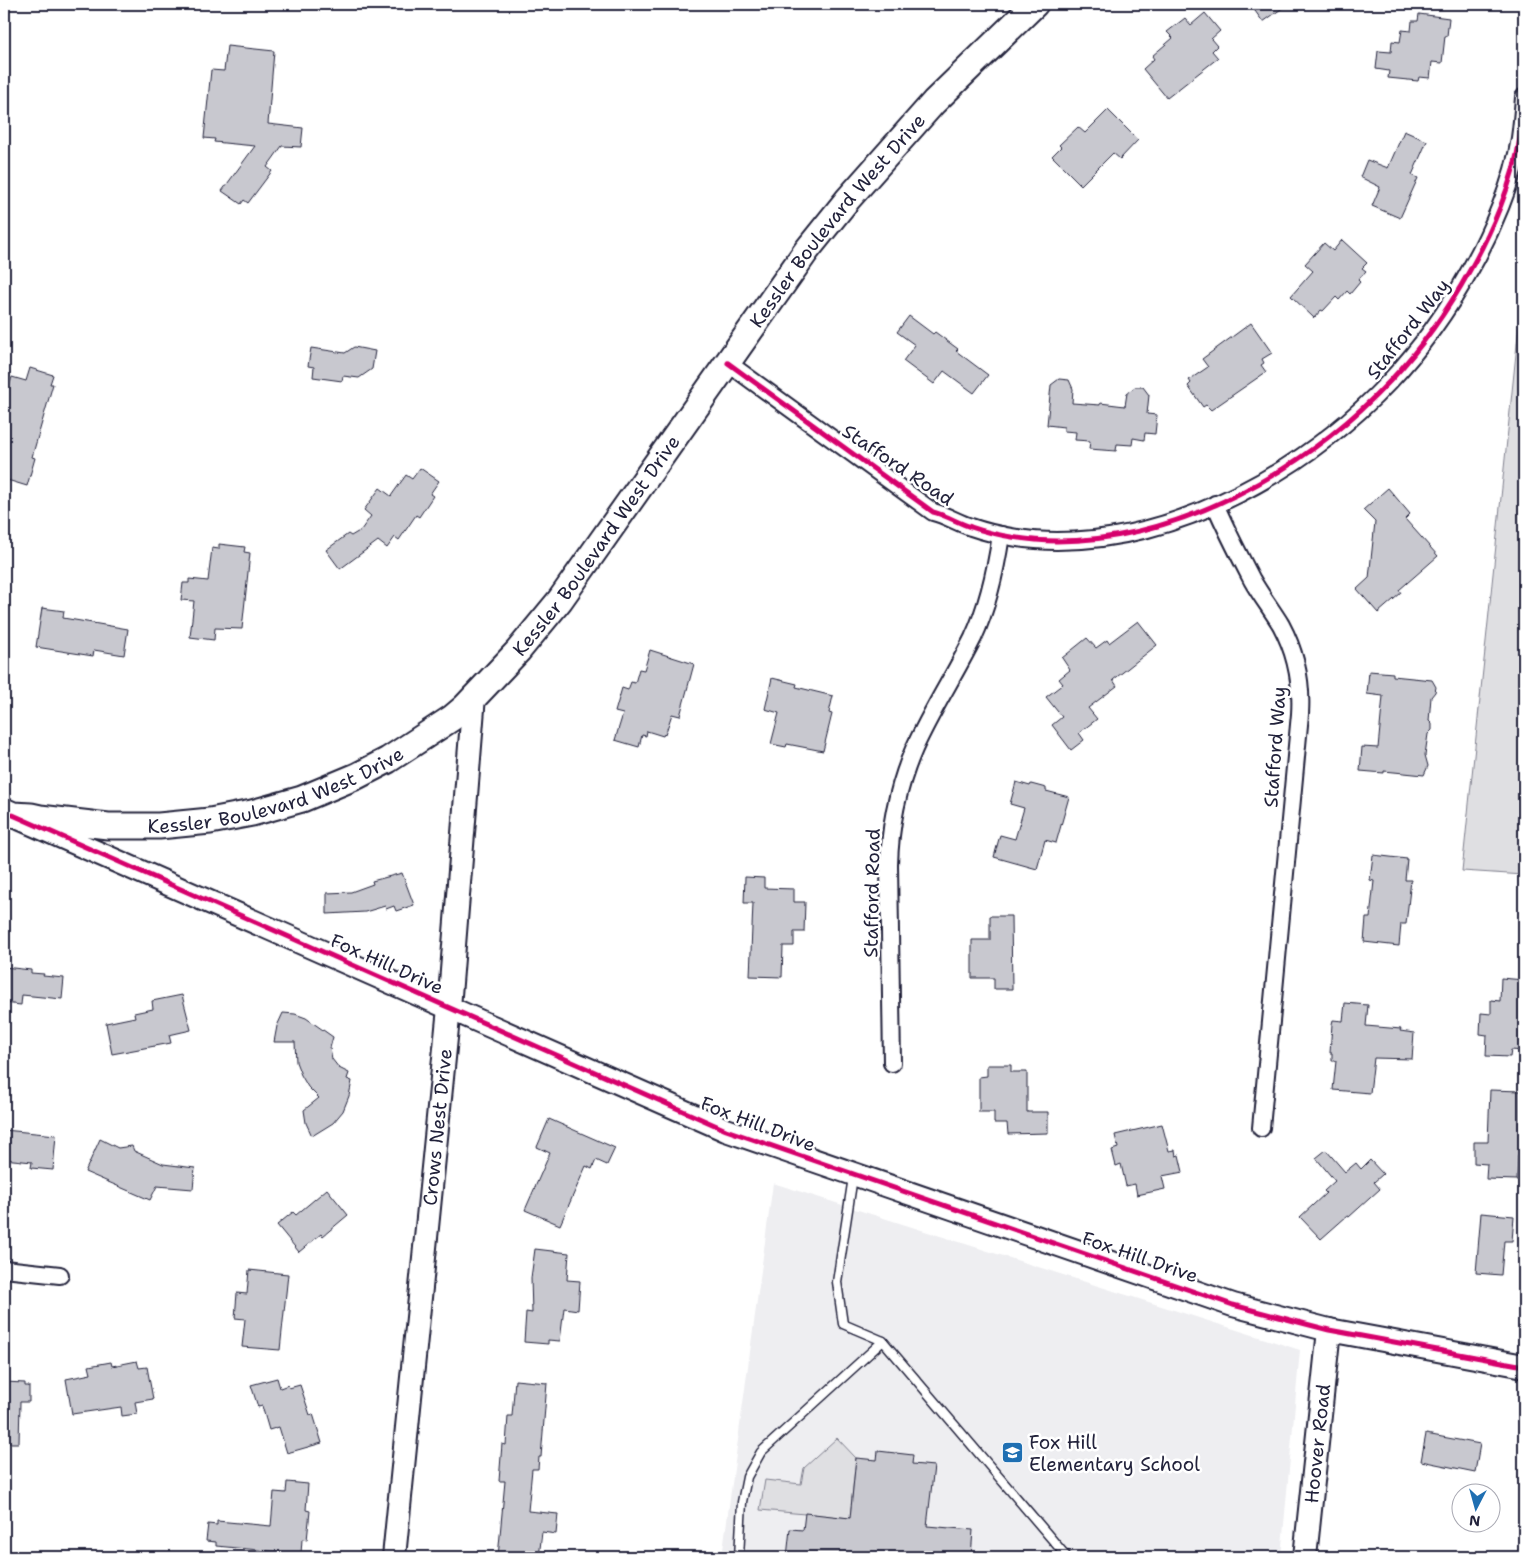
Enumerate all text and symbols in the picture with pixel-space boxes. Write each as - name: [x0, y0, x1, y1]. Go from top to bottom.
- street label: Kessler Boulevard West Drive: [744, 108, 931, 332]
- street label: Stafford Way: [1361, 273, 1455, 385]
- street label: Stafford Road: [837, 419, 959, 511]
- street label: Kessler Boulevard West Drive: [507, 430, 685, 661]
- street label: Stafford Way: [1258, 686, 1292, 808]
- street label: Kessler Boulevard West Drive: [147, 741, 408, 839]
- street label: Stafford Road: [858, 828, 886, 958]
- street label: Fox Hill Drive: [327, 928, 447, 1000]
- street label: Crows Nest Drive: [417, 1047, 457, 1207]
- street label: Fox Hill Drive: [697, 1091, 819, 1157]
- street label: Fox Hill Drive: [1079, 1225, 1201, 1289]
- street label: Hoover Road: [1298, 1383, 1336, 1505]
- place label: Fox Hill Elementary School: [1029, 1430, 1200, 1477]
- school or university icon: Fox Hill Elementary School: [1001, 1441, 1025, 1465]
- north arrow: [1450, 1484, 1500, 1534]
- text: N: [1468, 1511, 1481, 1530]

